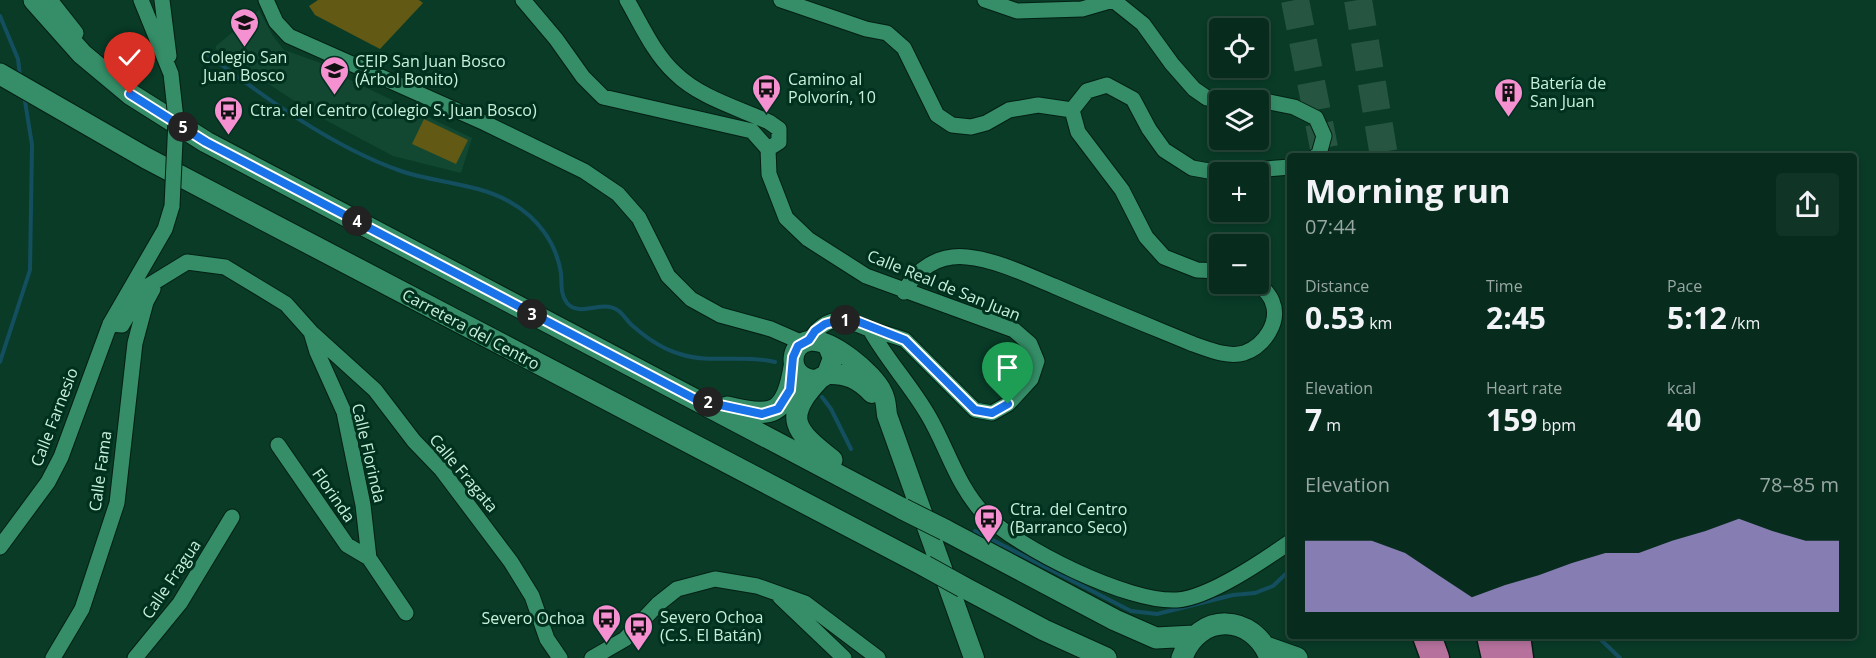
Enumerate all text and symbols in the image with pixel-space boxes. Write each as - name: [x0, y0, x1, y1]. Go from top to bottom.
- school or university icon: Colegio San Juan Bosco: [228, 6, 260, 48]
- map controls: [1209, 18, 1269, 294]
- button: locate: [1209, 18, 1269, 78]
- pin: [104, 32, 155, 94]
- icon: check: [113, 41, 146, 74]
- place label: Colegio San Juan Bosco: [201, 46, 287, 86]
- place label: CEIP San Juan Bosco (Árbol Bonito): [355, 50, 506, 90]
- school or university icon: CEIP San Juan Bosco (Árbol Bonito): [318, 54, 350, 96]
- place label: Camino al Polvorín, 10: [788, 68, 876, 108]
- bus stop icon: Camino al Polvorín, 10: [751, 72, 783, 114]
- place label: Batería de San Juan: [1530, 72, 1606, 112]
- building icon: Batería de San Juan: [1493, 76, 1525, 118]
- button: layers: [1209, 90, 1269, 150]
- bus stop icon: Ctra. del Centro (colegio S. Juan Bosco): [213, 94, 245, 136]
- place label: Ctra. del Centro (colegio S. Juan Bosco): [250, 99, 537, 121]
- pin: 5: [168, 112, 198, 142]
- text: 5: [178, 116, 188, 138]
- button: +: [1209, 162, 1269, 222]
- text: Morning run: [1305, 168, 1511, 213]
- button: share: [1776, 173, 1839, 236]
- pin: 4: [342, 206, 372, 236]
- text: 4: [352, 210, 362, 232]
- text: 07:44: [1305, 213, 1356, 240]
- button: −: [1209, 234, 1269, 294]
- street label: Calle Real de San Juan: [864, 244, 1024, 326]
- text: Distance: [1305, 275, 1369, 297]
- text: Time: [1486, 275, 1523, 297]
- text: Pace: [1667, 275, 1702, 297]
- street label: Carretera del Centro: [398, 283, 544, 375]
- text: 0.53: [1305, 297, 1365, 338]
- text: 2:45: [1486, 297, 1546, 338]
- text: 5:12: [1667, 297, 1727, 338]
- pin: 3: [517, 299, 547, 329]
- text: 3: [527, 303, 537, 325]
- pin: 1: [830, 305, 860, 335]
- text: 1: [840, 309, 850, 331]
- text: km: [1365, 312, 1392, 334]
- text: /km: [1727, 312, 1760, 334]
- pin: [982, 342, 1033, 404]
- icon: arrive: [991, 351, 1024, 384]
- street label: Calle Farnesio: [25, 365, 83, 469]
- text: Elevation: [1305, 377, 1373, 399]
- text: Heart rate: [1486, 377, 1562, 399]
- text: kcal: [1667, 377, 1696, 399]
- pin: 2: [693, 387, 723, 417]
- text: 2: [703, 391, 713, 413]
- text: 7: [1305, 399, 1322, 440]
- text: 159: [1486, 399, 1537, 440]
- text: 40: [1667, 399, 1701, 440]
- street label: Calle Florinda: [347, 401, 391, 505]
- text: m: [1322, 414, 1341, 436]
- text: bpm: [1537, 414, 1576, 436]
- street label: Calle Fama: [83, 429, 117, 513]
- street label: Calle Fragata: [425, 429, 503, 517]
- street label: Florinda: [307, 464, 361, 526]
- text: Elevation: [1305, 471, 1390, 498]
- text: 78–85 m: [1760, 471, 1839, 498]
- place label: Ctra. del Centro (Barranco Seco): [1010, 498, 1127, 538]
- bus stop icon: Ctra. del Centro (Barranco Seco): [973, 502, 1005, 544]
- street label: Calle Fragua: [136, 535, 206, 623]
- bus stop icon: Severo Ochoa: [590, 602, 622, 644]
- place label: Severo Ochoa (C.S. El Batán): [660, 606, 764, 646]
- place label: Severo Ochoa: [482, 607, 585, 629]
- bus stop icon: Severo Ochoa (C.S. El Batán): [623, 610, 655, 652]

